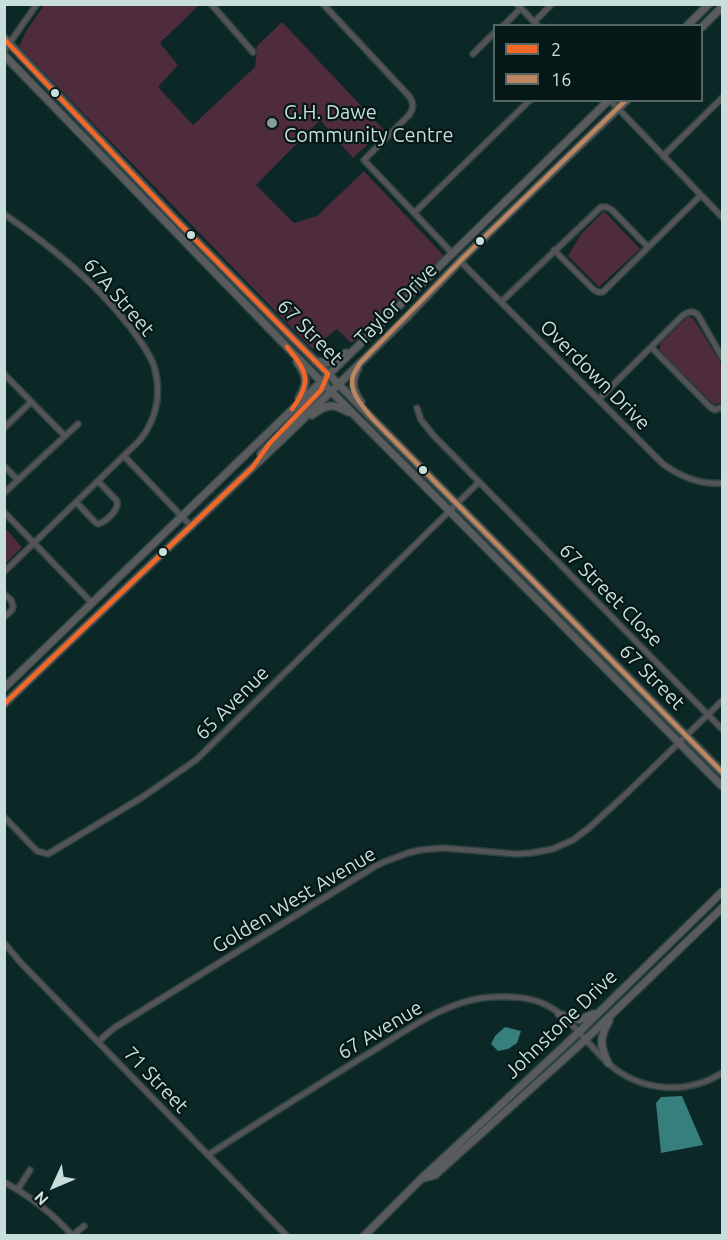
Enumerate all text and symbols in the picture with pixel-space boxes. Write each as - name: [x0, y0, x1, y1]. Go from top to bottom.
- legend: [493, 24, 703, 102]
- text: 2: [551, 39, 561, 59]
- text: 16: [551, 69, 571, 89]
- unlabelled marker: [49, 87, 61, 99]
- place label: G.H. Dawe Community Centre: [284, 100, 453, 147]
- marker: G.H. Dawe Community Centre: [265, 116, 279, 130]
- unlabelled marker: [185, 229, 197, 241]
- unlabelled marker: [474, 235, 486, 247]
- street label: 67A Street: [78, 253, 160, 341]
- street label: Taylor Drive: [350, 258, 442, 350]
- street label: 67 Street: [272, 294, 348, 370]
- street label: Overdown Drive: [535, 315, 655, 435]
- unlabelled marker: [417, 464, 429, 476]
- street label: 67 Street Close: [554, 538, 668, 652]
- unlabelled marker: [157, 546, 169, 558]
- street label: 67 Street: [614, 639, 690, 715]
- street label: 65 Avenue: [190, 661, 274, 745]
- street label: Golden West Avenue: [208, 842, 380, 958]
- street label: Johnstone Drive: [500, 964, 622, 1084]
- street label: 67 Avenue: [333, 995, 427, 1065]
- street label: 71 Street: [119, 1042, 193, 1118]
- north arrow: [24, 1156, 84, 1216]
- text: N: [30, 1188, 52, 1209]

